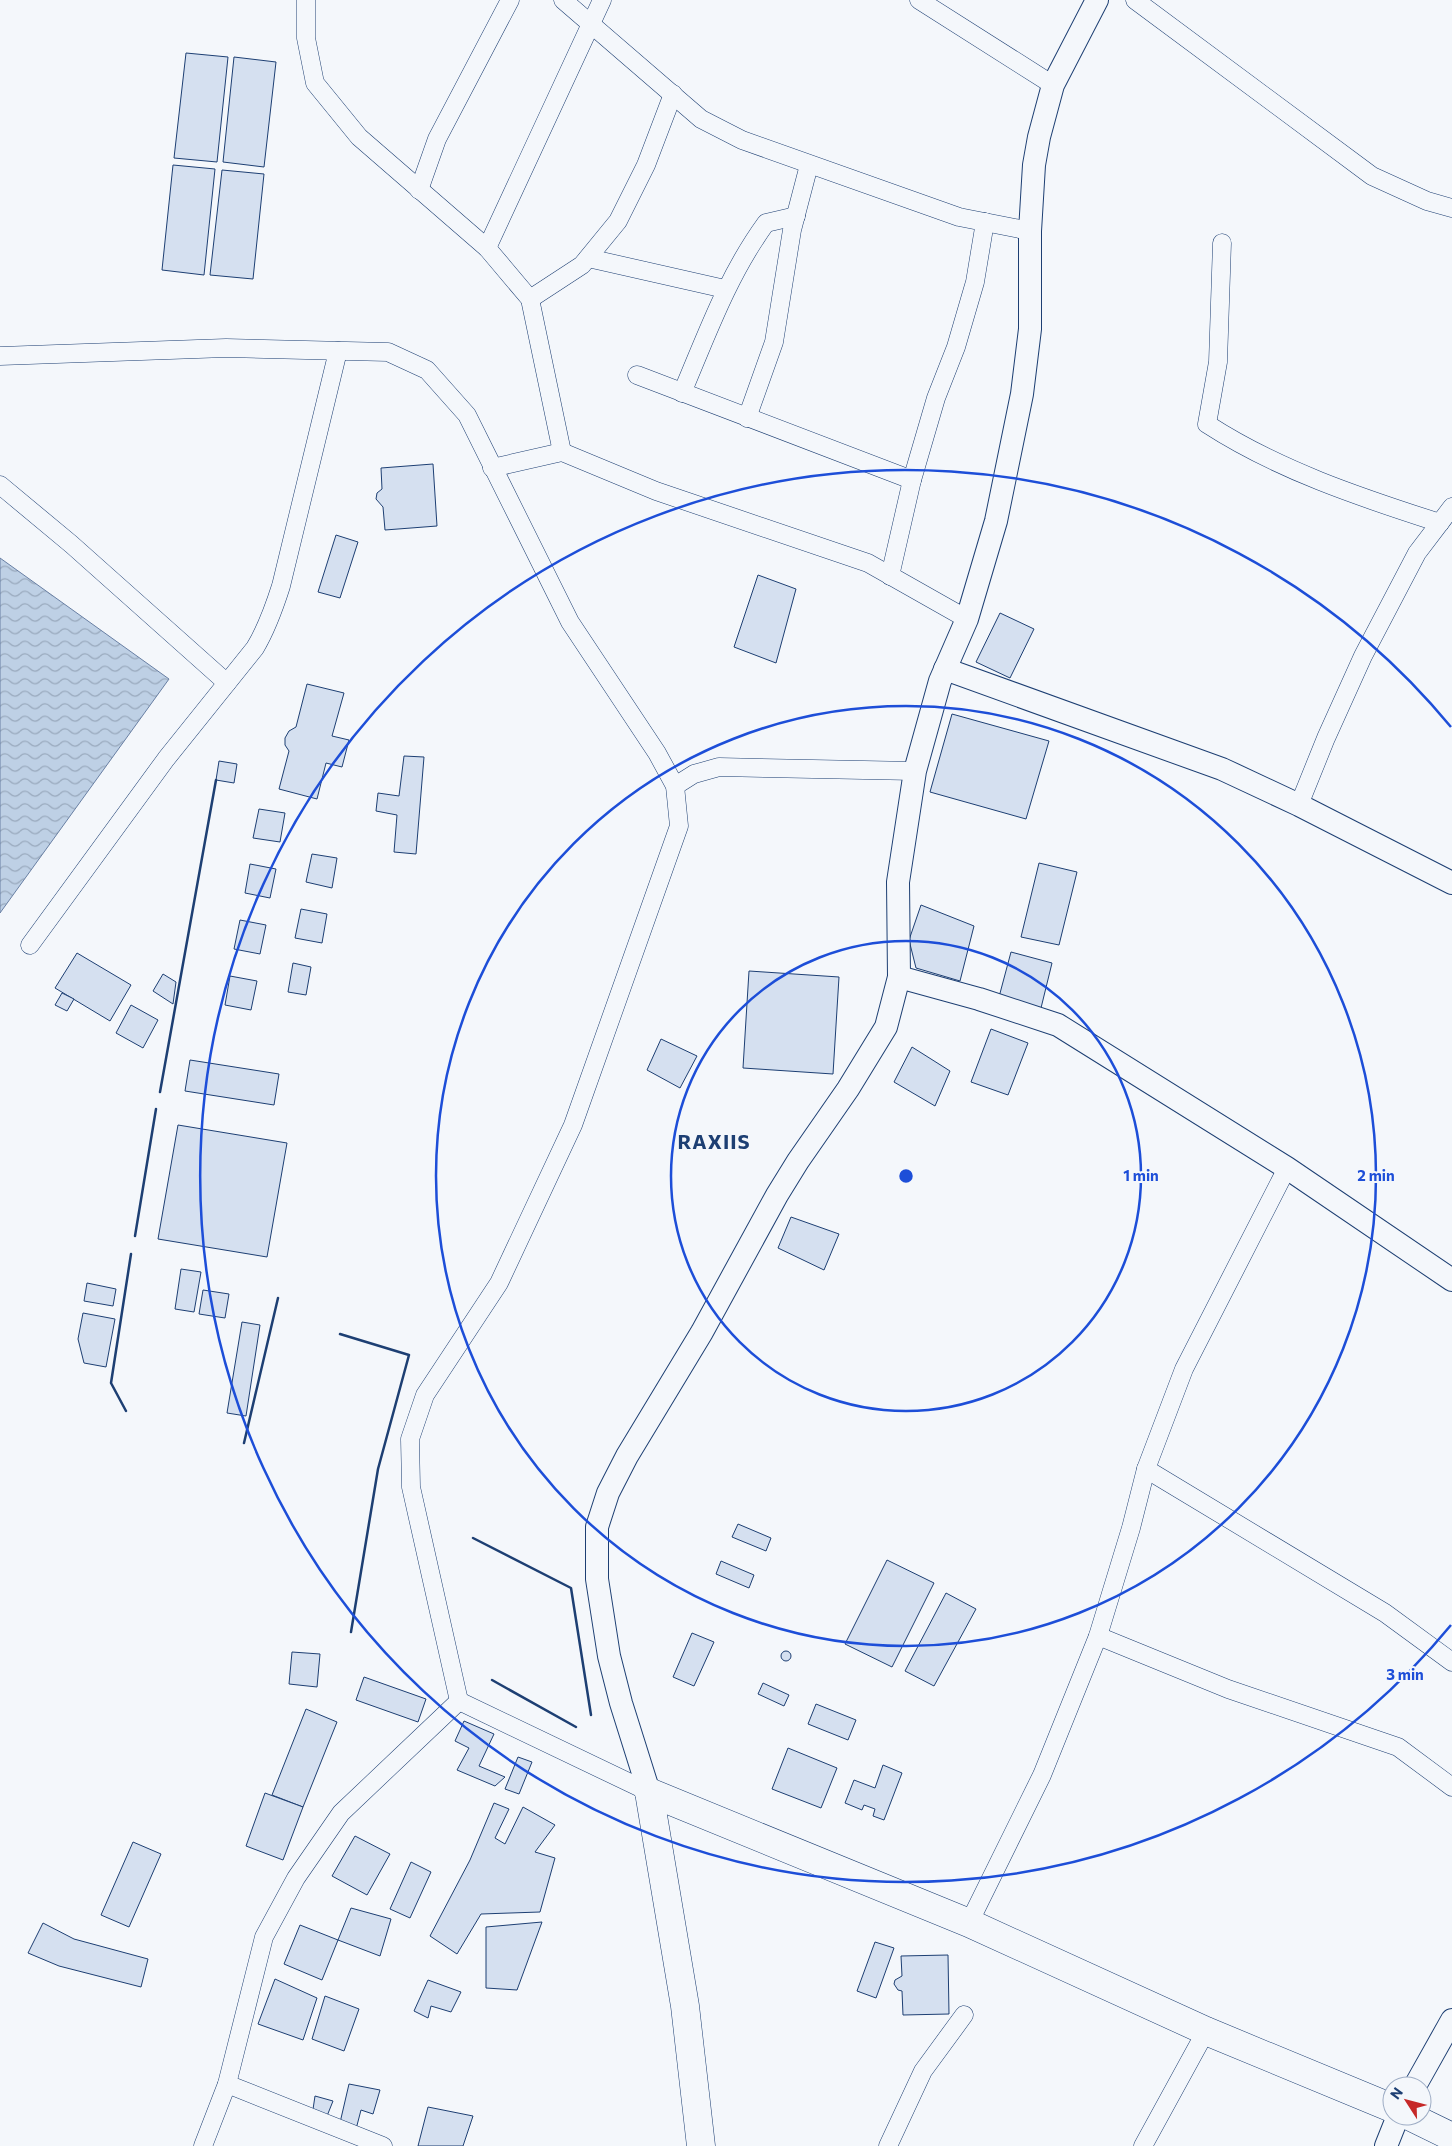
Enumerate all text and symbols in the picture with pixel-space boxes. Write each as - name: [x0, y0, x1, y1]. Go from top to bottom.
- district label: RAXIIS: [678, 1129, 751, 1153]
- text: 1 min: [1123, 1166, 1159, 1184]
- text: 2 min: [1357, 1166, 1395, 1184]
- centre of rings: [897, 1167, 915, 1185]
- text: 3 min: [1386, 1665, 1424, 1683]
- north arrow: [1382, 2076, 1432, 2126]
- text: N: [1386, 2084, 1406, 2102]

